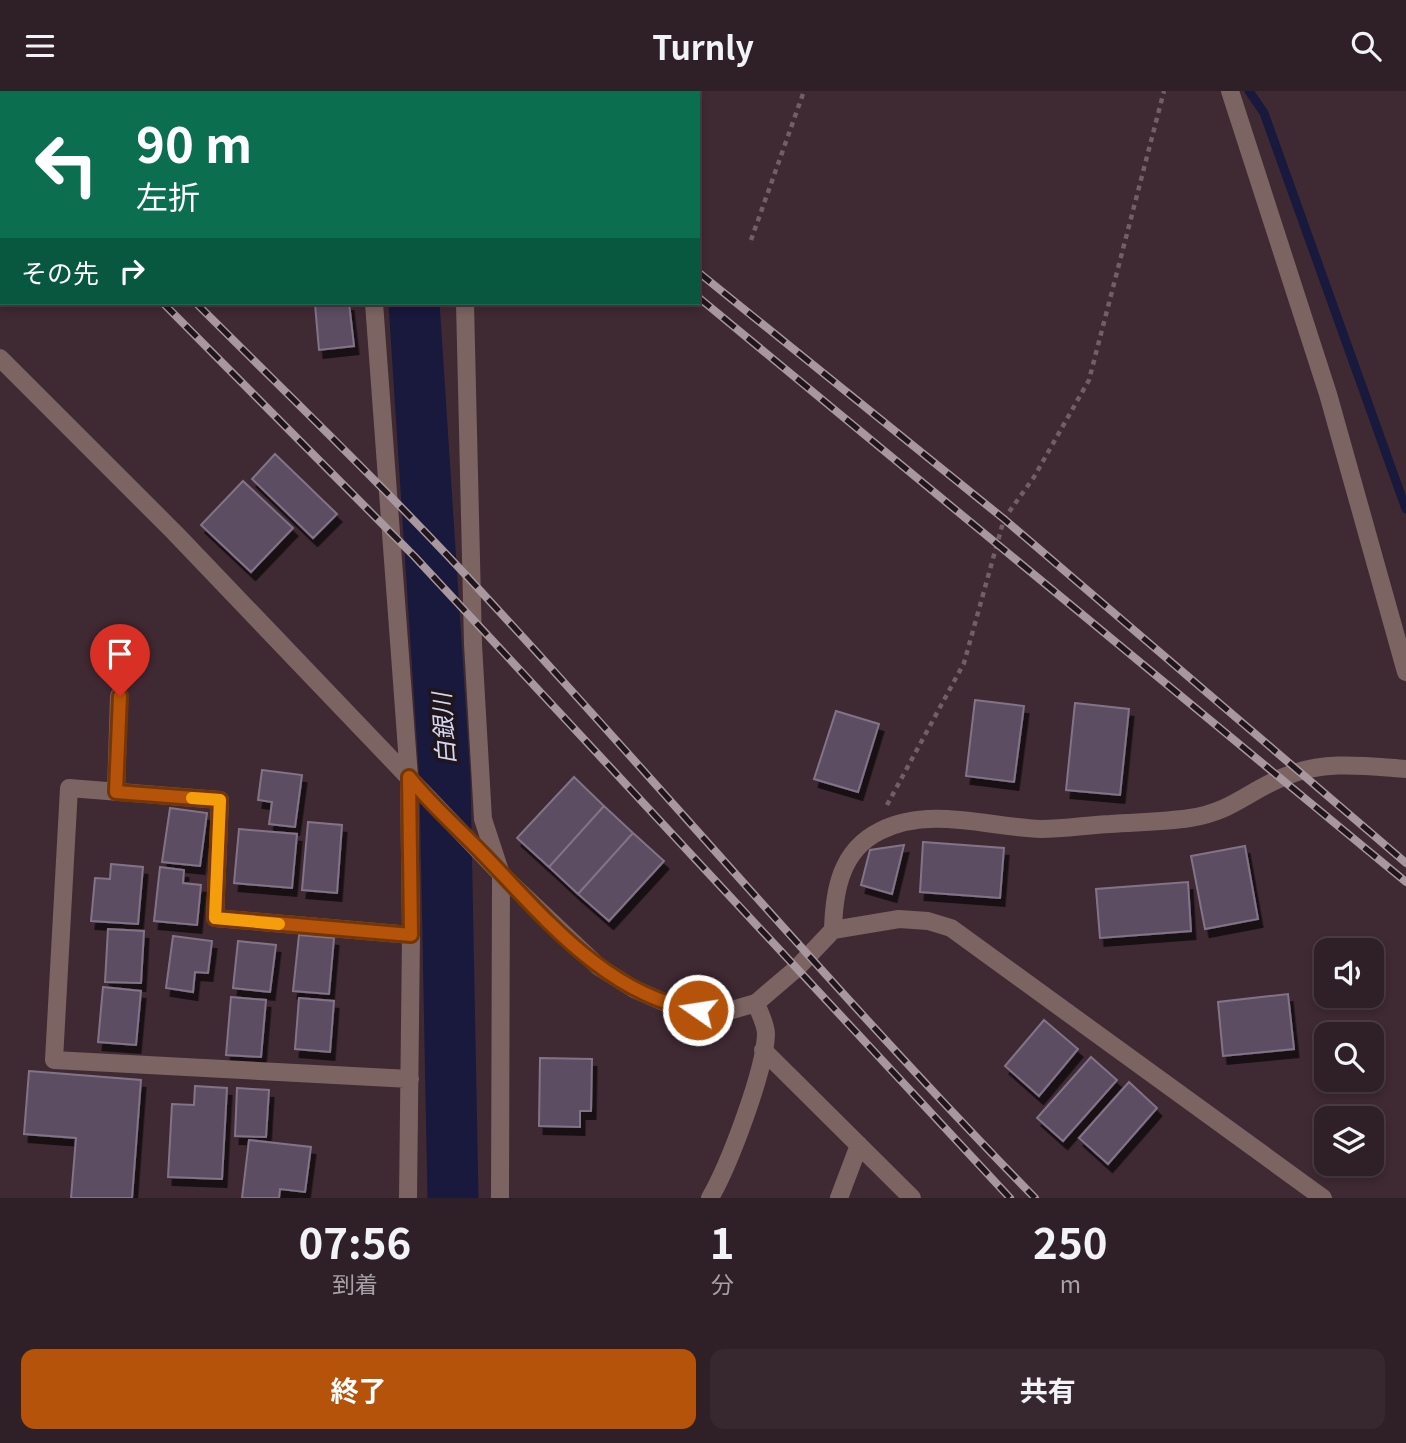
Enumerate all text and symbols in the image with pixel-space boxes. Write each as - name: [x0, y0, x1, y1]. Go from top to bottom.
- text: Turnly: [652, 23, 754, 69]
- icon: menu: [21, 27, 59, 65]
- icon: search: [1347, 27, 1385, 65]
- text: 90 m: [136, 106, 252, 177]
- icon: left: [21, 119, 112, 210]
- text: 左折: [136, 172, 200, 218]
- icon: right: [113, 252, 151, 290]
- text: その先: [21, 253, 99, 290]
- pin: [90, 624, 150, 696]
- icon: arrive: [101, 635, 139, 673]
- water label: 白銀川: [422, 689, 462, 766]
- map controls: [1314, 938, 1384, 1176]
- button: sound: [1314, 938, 1384, 1008]
- position arrow: [661, 973, 735, 1047]
- button: search: [1314, 1022, 1384, 1092]
- button: layers: [1314, 1106, 1384, 1176]
- text: 07:56: [299, 1210, 411, 1271]
- text: 1: [710, 1210, 735, 1271]
- text: 250: [1033, 1210, 1107, 1271]
- text: 到着: [332, 1266, 378, 1300]
- text: 分: [711, 1266, 734, 1300]
- text: m: [1060, 1266, 1081, 1300]
- button: 終了: [21, 1349, 696, 1429]
- button: 共有: [710, 1349, 1385, 1429]

